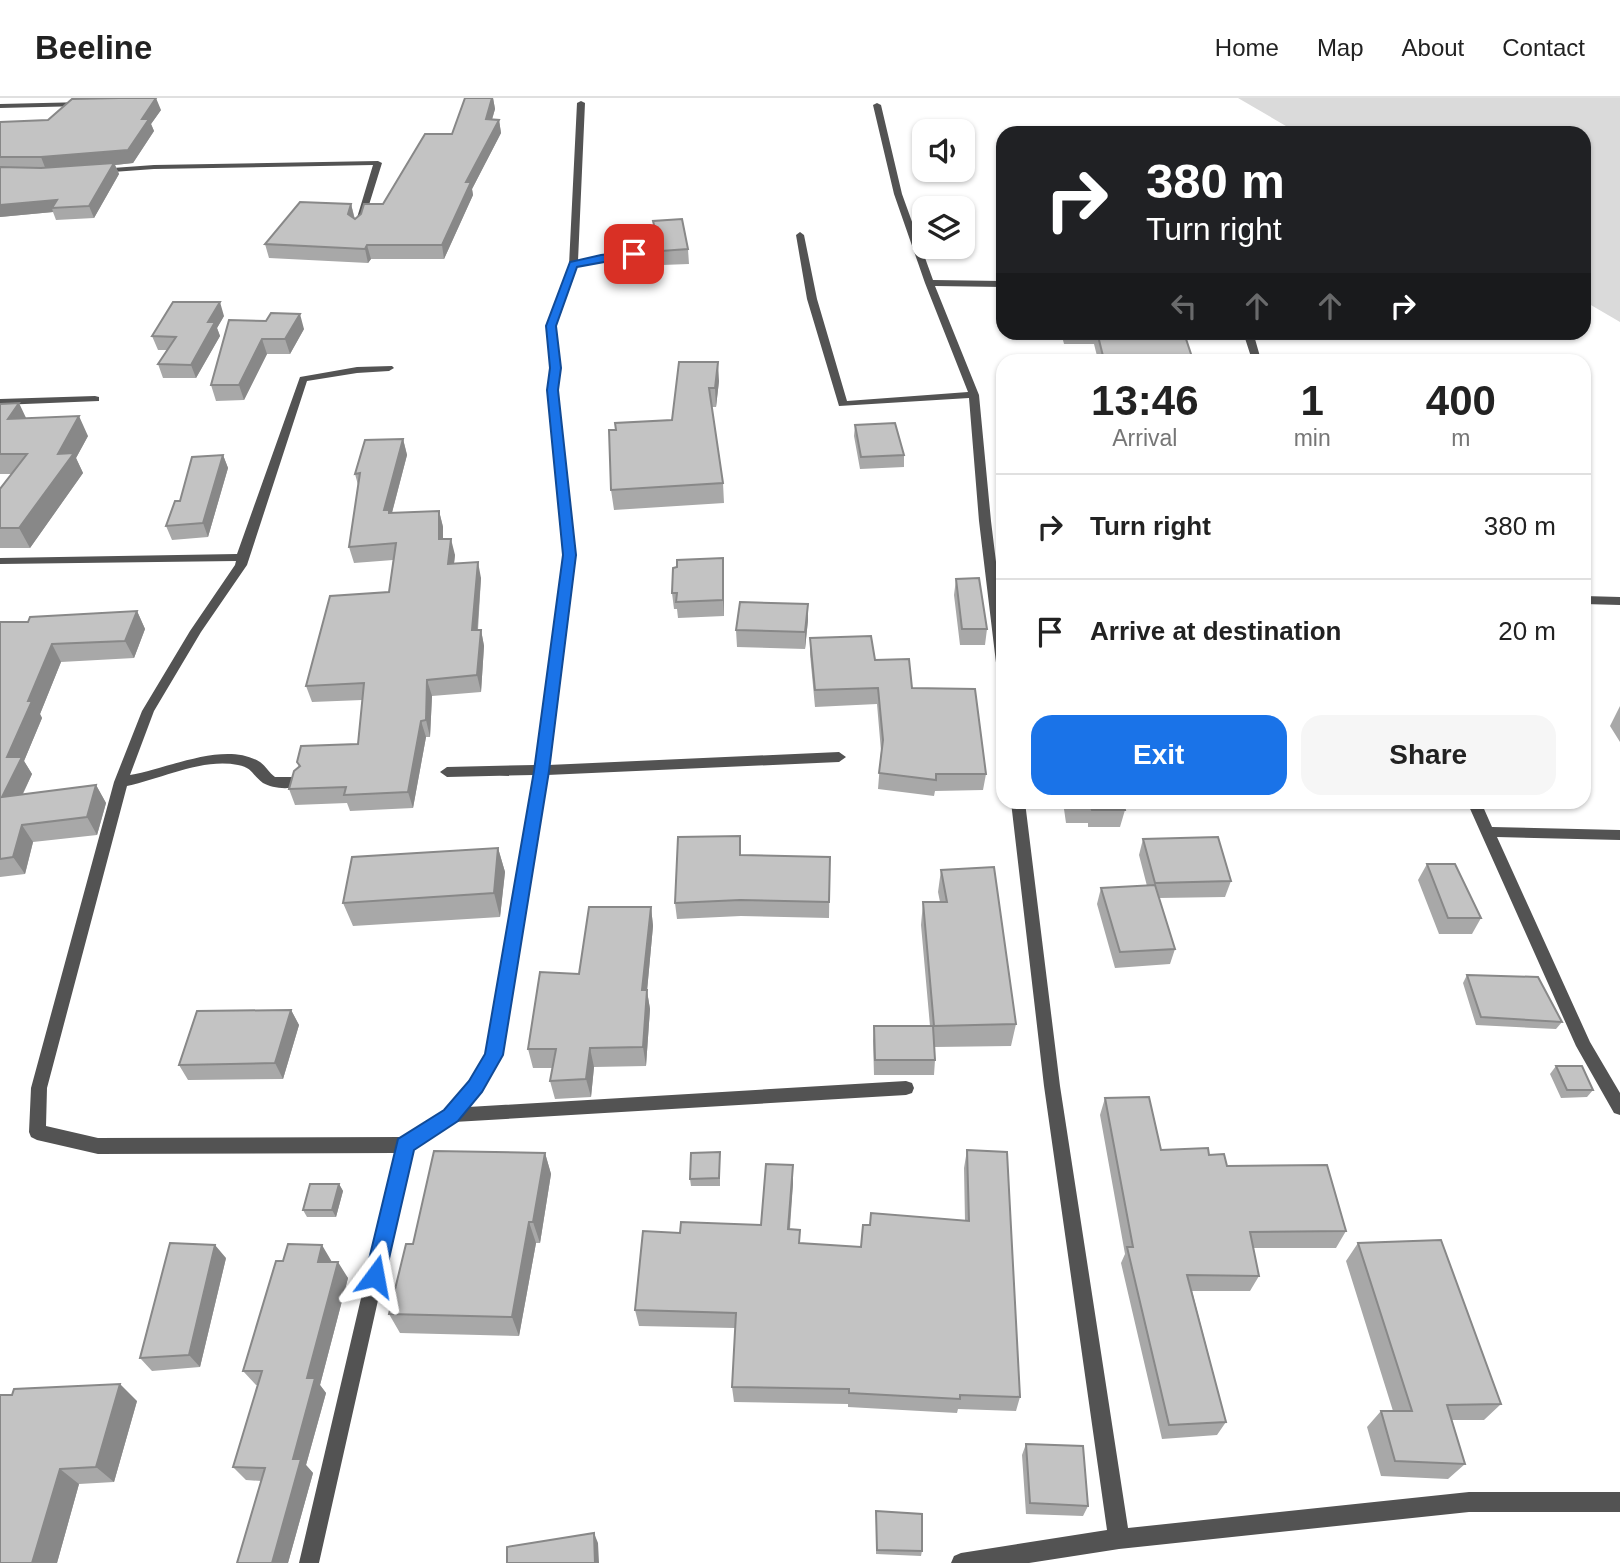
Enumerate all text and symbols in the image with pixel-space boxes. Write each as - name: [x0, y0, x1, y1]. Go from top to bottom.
- text: Beeline: [35, 29, 152, 66]
- text: Home: [1215, 34, 1279, 61]
- text: Map: [1317, 34, 1364, 61]
- text: About: [1402, 34, 1464, 61]
- text: Contact: [1502, 34, 1585, 61]
- map controls: [912, 119, 975, 259]
- button: sound: [912, 119, 975, 182]
- icon: right: [1031, 154, 1122, 245]
- text: 380 m: [1146, 154, 1285, 208]
- button: layers: [912, 196, 975, 259]
- text: Turn right: [1146, 211, 1282, 247]
- pin: [604, 224, 664, 284]
- icon: arrive: [615, 235, 653, 273]
- icon: left: [1165, 287, 1203, 325]
- icon: ahead: [1238, 287, 1276, 325]
- icon: ahead: [1311, 287, 1349, 325]
- icon: right: [1384, 287, 1422, 325]
- text: 13:46: [1091, 377, 1199, 424]
- text: 1: [1300, 377, 1324, 424]
- text: 400: [1426, 377, 1496, 424]
- text: Arrival: [1112, 425, 1177, 451]
- text: min: [1294, 425, 1331, 451]
- text: m: [1451, 425, 1470, 451]
- icon: right: [1031, 508, 1069, 546]
- text: Turn right: [1090, 511, 1211, 541]
- text: 380 m: [1484, 511, 1556, 541]
- icon: arrive: [1031, 613, 1069, 651]
- text: Arrive at destination: [1090, 616, 1341, 646]
- text: 20 m: [1498, 616, 1556, 646]
- button: Exit: [1031, 715, 1287, 795]
- button: Share: [1301, 715, 1556, 795]
- position arrow: [338, 1239, 412, 1313]

